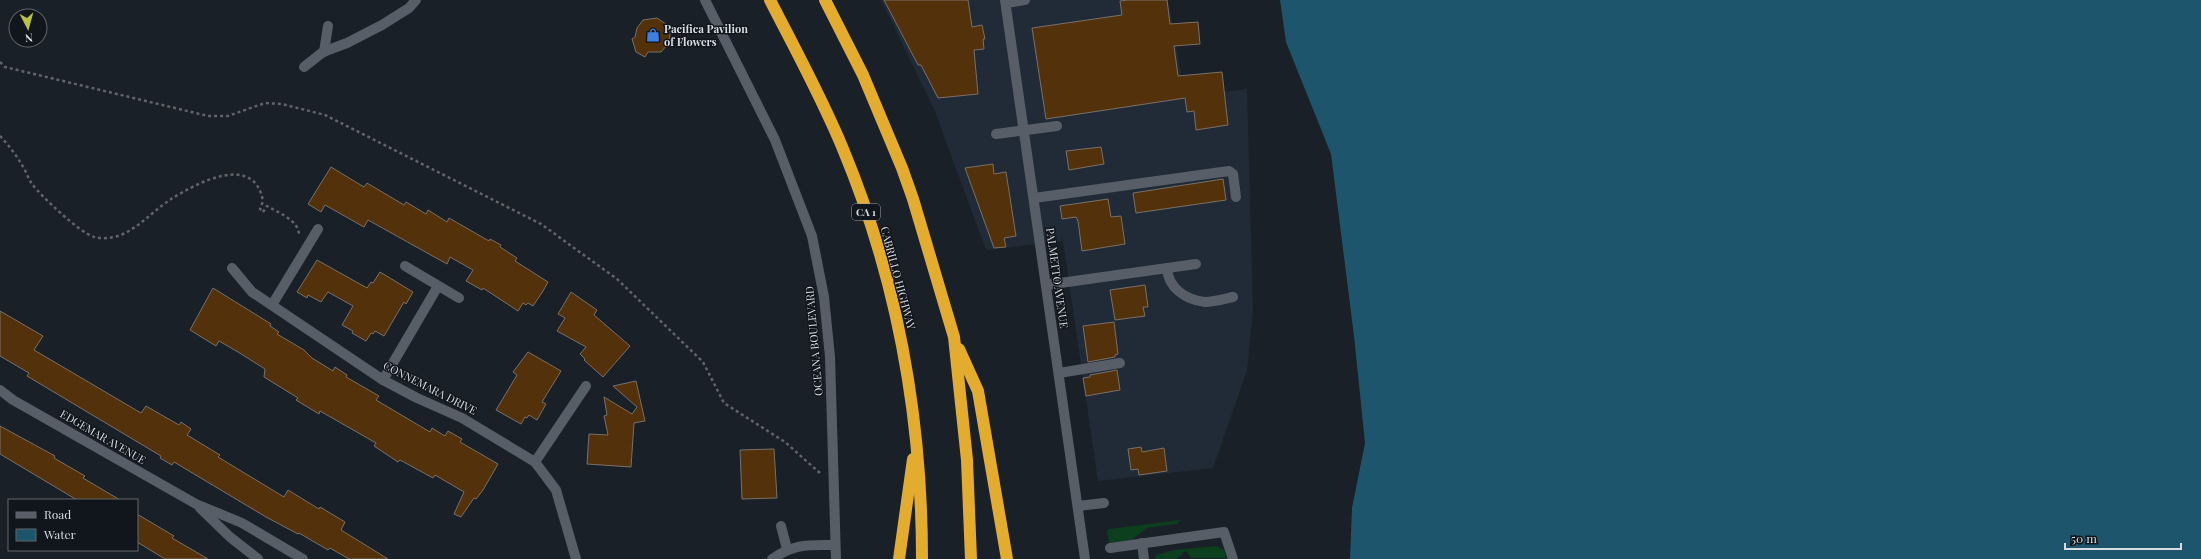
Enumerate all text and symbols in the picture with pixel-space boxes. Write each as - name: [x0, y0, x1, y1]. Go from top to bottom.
- north arrow: [8, 8, 48, 48]
- place label: Pacifica Pavilion of Flowers: [664, 21, 748, 49]
- shop icon: Pacifica Pavilion of Flowers: [645, 27, 661, 43]
- text: N: [24, 31, 34, 46]
- road number: CA 1: [852, 204, 880, 220]
- street label: CABRILLO HIGHWAY: [878, 225, 920, 331]
- street label: PALMETTO AVENUE: [1043, 227, 1072, 330]
- street label: OCEANA BOULEVARD: [801, 285, 826, 397]
- street label: CONNEMARA DRIVE: [381, 357, 480, 418]
- street label: EDGEMAR AVENUE: [58, 406, 149, 467]
- legend: [8, 499, 138, 551]
- text: Road: [44, 506, 71, 522]
- scale bar: [2065, 525, 2181, 551]
- text: Water: [43, 526, 77, 542]
- text: 50 m: [2071, 530, 2097, 546]

